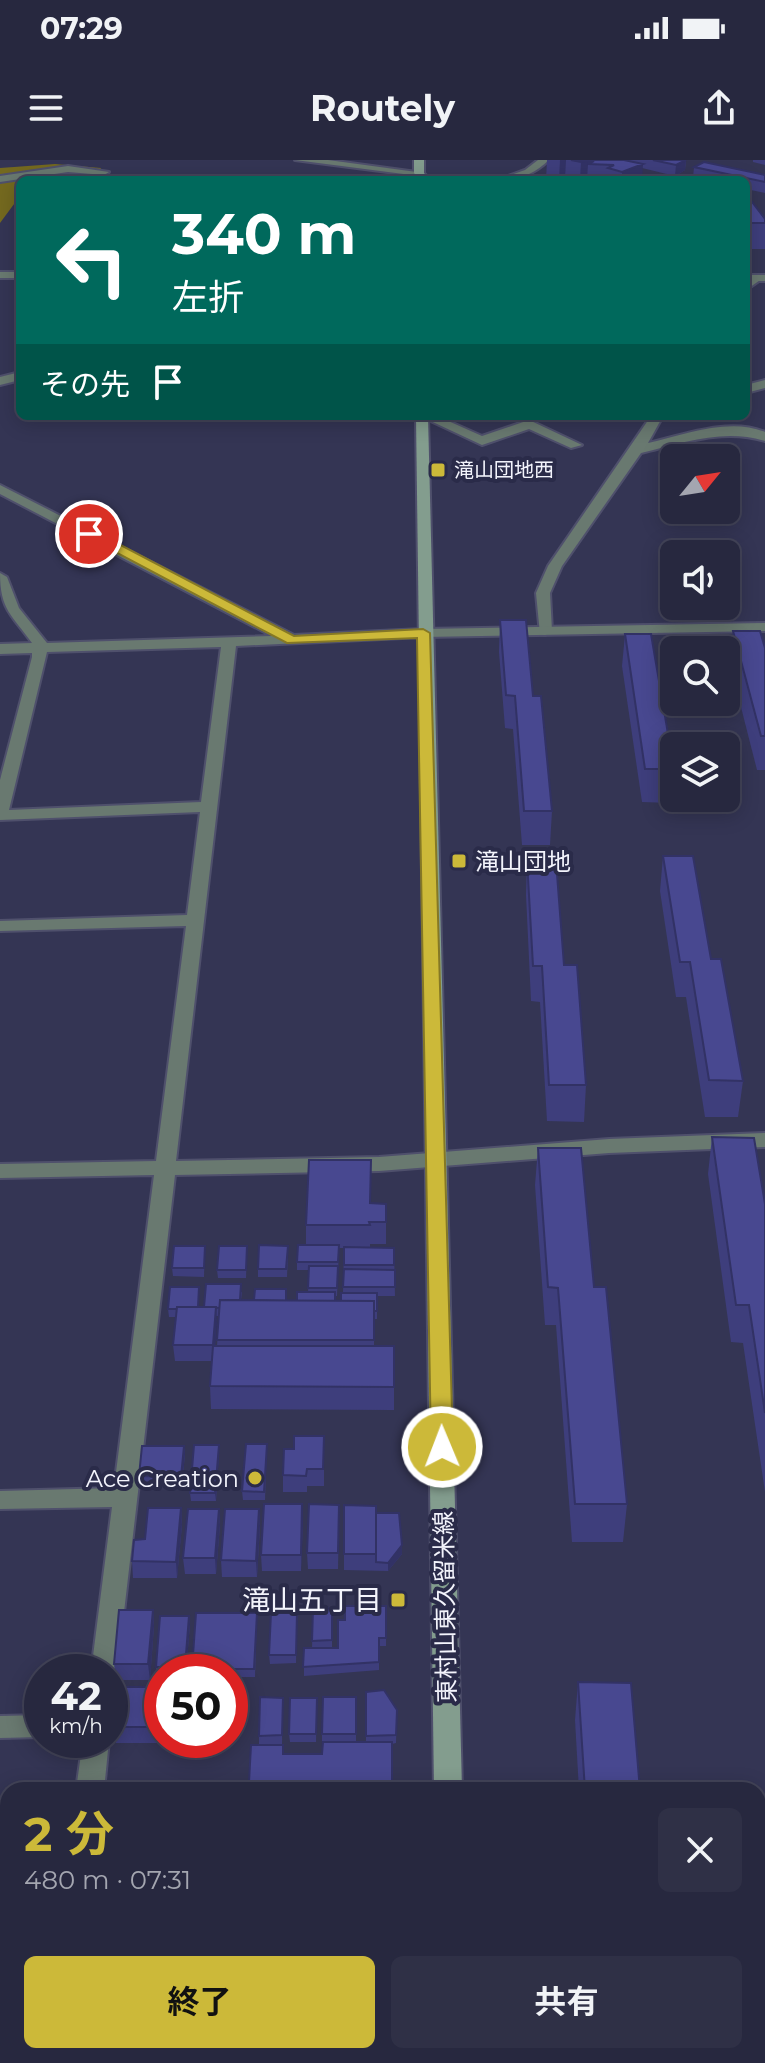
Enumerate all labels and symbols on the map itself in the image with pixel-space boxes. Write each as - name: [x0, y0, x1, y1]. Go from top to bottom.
- north arrow: [660, 444, 740, 524]
- place label: 滝山団地西: [454, 458, 554, 482]
- marker: 滝山団地西: [429, 461, 447, 479]
- pin: [55, 500, 123, 568]
- place label: 滝山団地: [475, 847, 571, 876]
- marker: 滝山団地: [450, 852, 468, 870]
- position arrow: [400, 1405, 484, 1489]
- place label: Ace Creation: [86, 1464, 239, 1493]
- marker: Ace Creation: [246, 1469, 264, 1487]
- street label: 東村山東久留米線: [429, 1511, 461, 1703]
- place label: 滝山五丁目: [242, 1583, 382, 1617]
- marker: 滝山五丁目: [389, 1591, 407, 1609]
- speed limit sign: 50: [144, 1654, 248, 1758]

